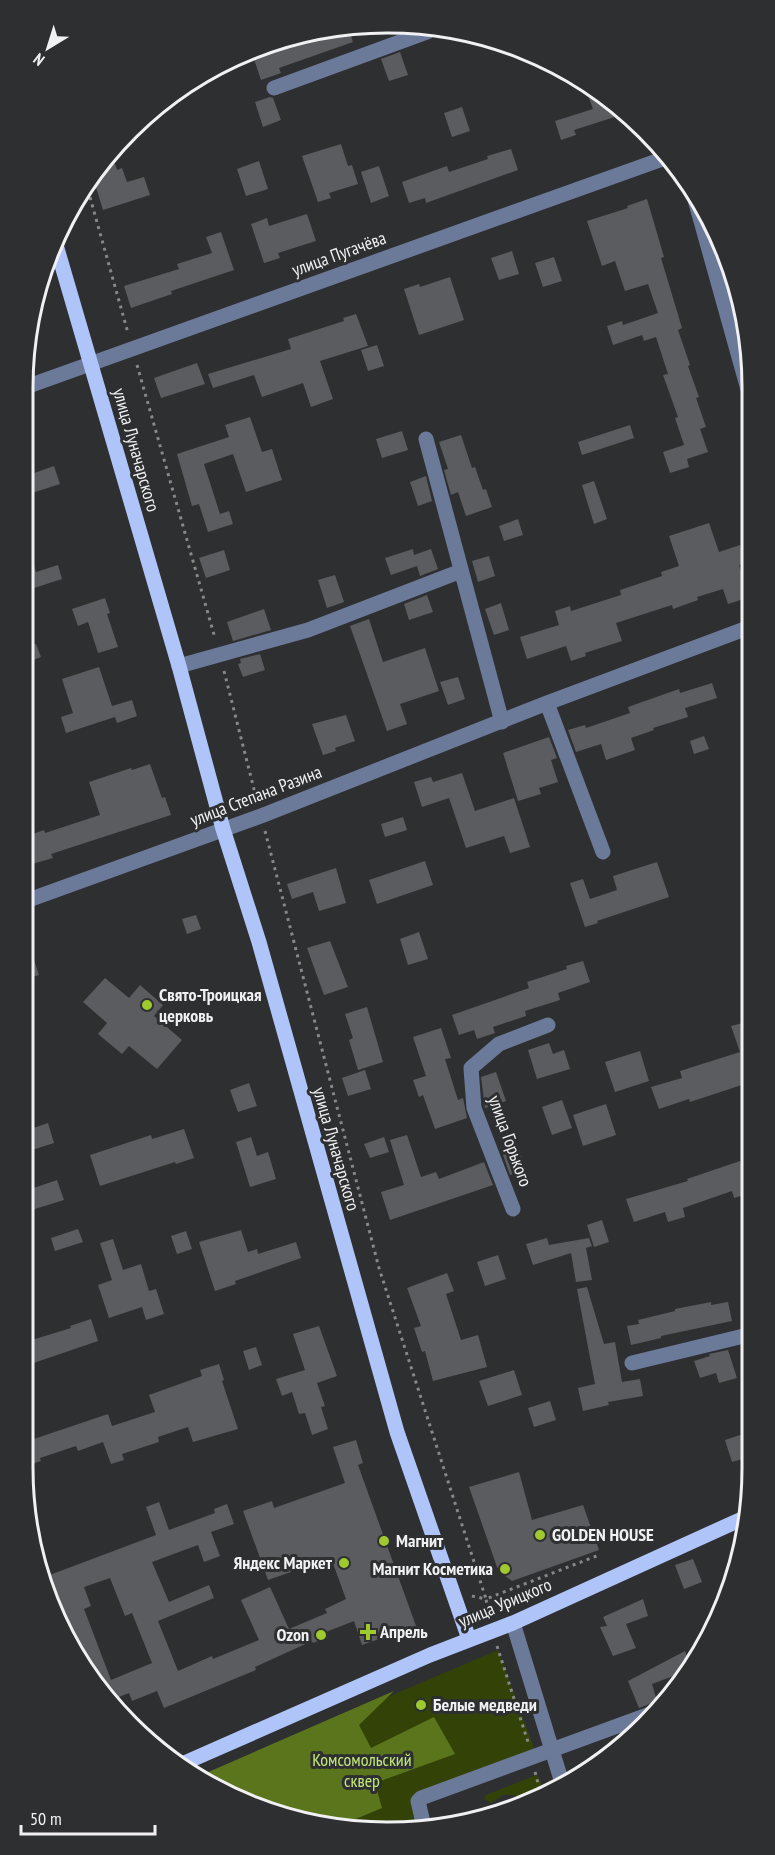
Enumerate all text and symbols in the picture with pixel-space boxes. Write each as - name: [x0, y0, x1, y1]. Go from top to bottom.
- north arrow: [18, 18, 78, 78]
- text: N: [29, 49, 48, 70]
- street label: улица Пугачёва: [289, 226, 389, 281]
- street label: улица Луначарского: [108, 385, 165, 515]
- street label: улица Степана Разина: [187, 760, 325, 831]
- place label: Свято-Троицкая церковь: [159, 983, 262, 1027]
- marker: Свято-Троицкая церковь: [140, 998, 154, 1012]
- street label: улица Луначарского: [308, 1084, 365, 1214]
- street label: улица Горького: [483, 1092, 538, 1190]
- place label: GOLDEN HOUSE: [552, 1523, 654, 1546]
- marker: GOLDEN HOUSE: [533, 1528, 547, 1542]
- place label: Магнит: [396, 1529, 444, 1552]
- marker: Магнит: [377, 1534, 391, 1548]
- place label: Яндекс Маркет: [234, 1551, 333, 1574]
- marker: Яндекс Маркет: [337, 1556, 351, 1570]
- place label: Магнит Косметика: [373, 1557, 493, 1580]
- marker: Магнит Косметика: [498, 1562, 512, 1576]
- street label: улица Урицкого: [455, 1573, 555, 1632]
- place label: Апрель: [379, 1620, 428, 1643]
- place label: Ozon: [276, 1623, 309, 1646]
- marker: Апрель: [361, 1625, 375, 1639]
- marker: Ozon: [314, 1628, 328, 1642]
- place label: Белые медведи: [433, 1693, 537, 1716]
- marker: Белые медведи: [414, 1698, 428, 1712]
- park label: Комсомольский сквер: [312, 1748, 412, 1792]
- scale bar: [21, 1798, 154, 1836]
- text: 50 m: [30, 1807, 62, 1830]

